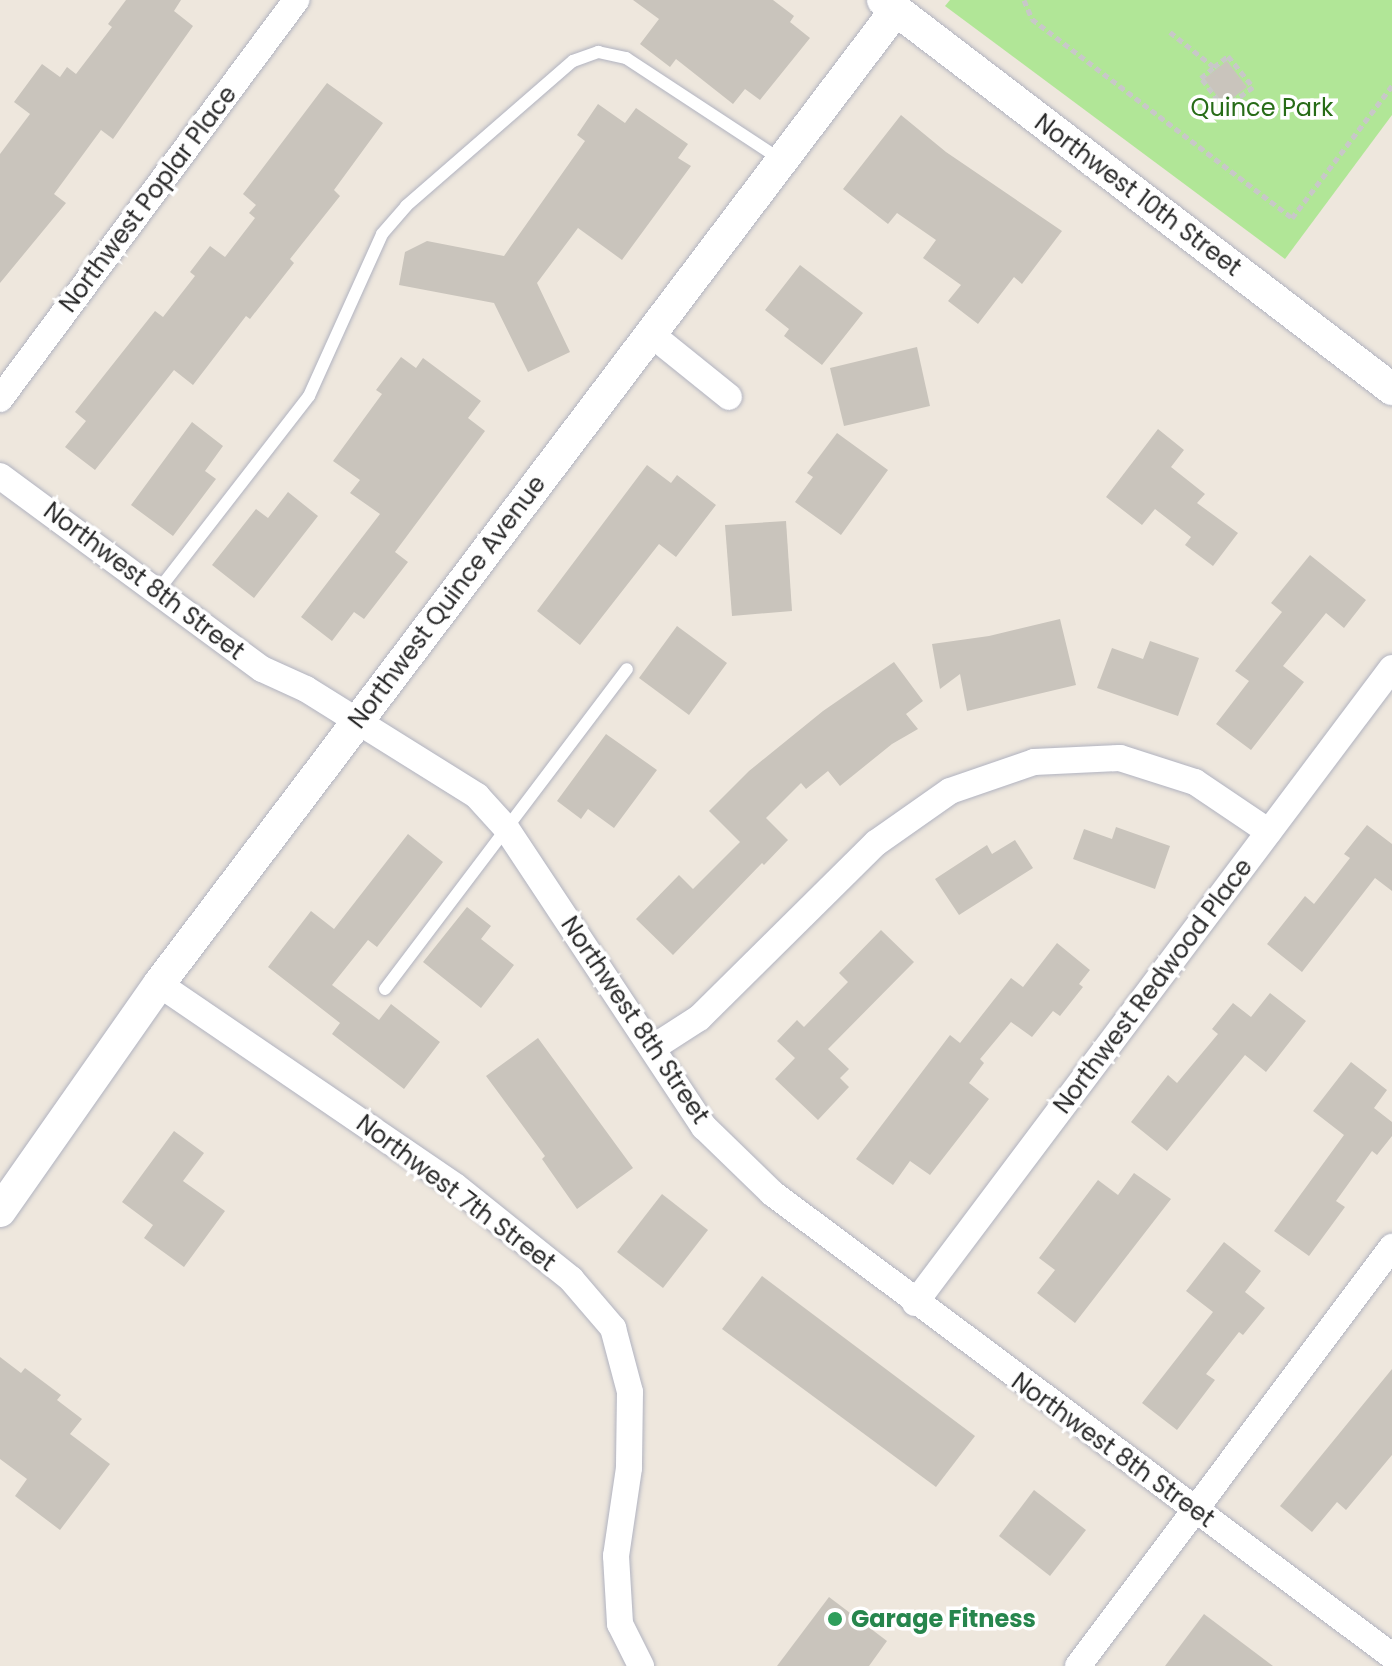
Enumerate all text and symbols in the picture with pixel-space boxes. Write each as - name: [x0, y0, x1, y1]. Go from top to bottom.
- street label: Northwest Poplar Place: [53, 80, 243, 318]
- park label: Quince Park: [1191, 94, 1333, 122]
- street label: Northwest 10th Street: [1029, 108, 1247, 282]
- street label: Northwest Quince Avenue: [343, 470, 551, 734]
- street label: Northwest 8th Street: [38, 496, 250, 666]
- street label: Northwest Redwood Place: [1048, 853, 1258, 1119]
- street label: Northwest 8th Street: [555, 911, 715, 1129]
- street label: Northwest 7th Street: [351, 1109, 561, 1277]
- street label: Northwest 8th Street: [1006, 1367, 1220, 1533]
- place label: Garage Fitness: [851, 1605, 1036, 1633]
- marker: Garage Fitness: [826, 1610, 844, 1628]

